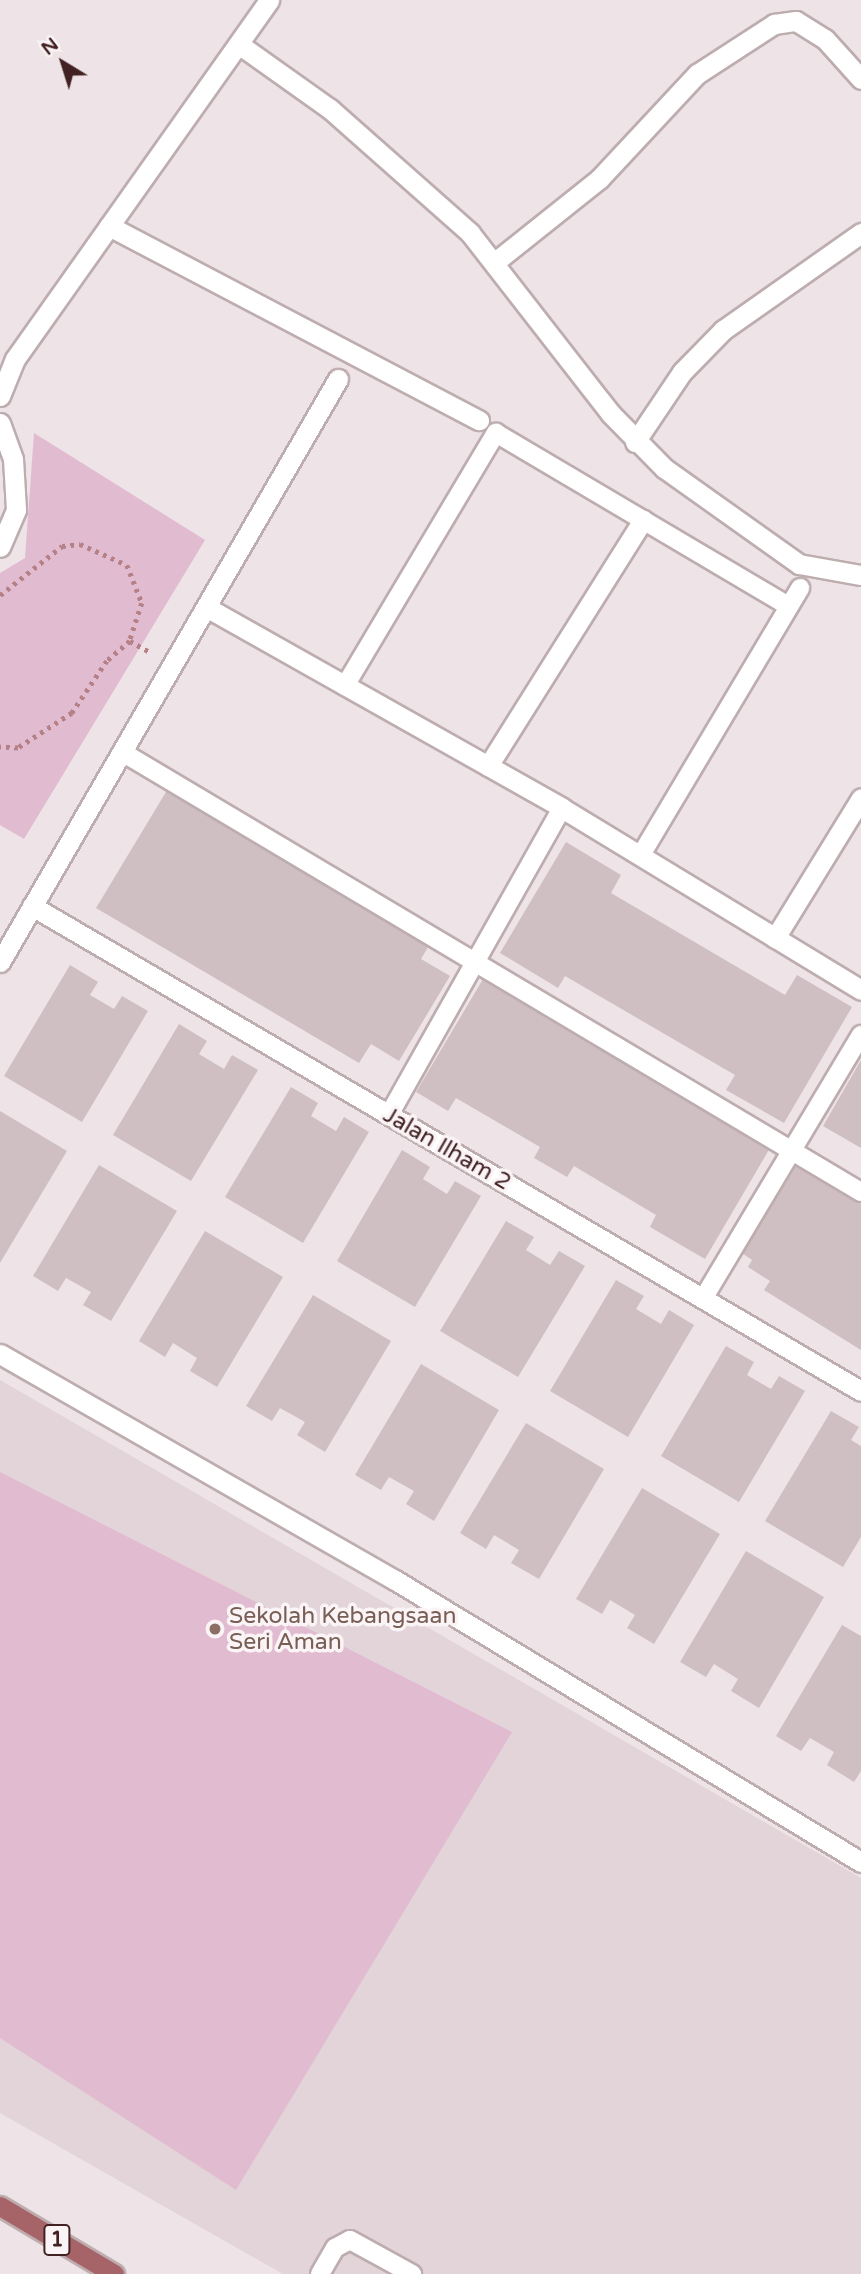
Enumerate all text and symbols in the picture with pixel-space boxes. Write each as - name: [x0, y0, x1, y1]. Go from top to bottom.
- north arrow: [28, 28, 98, 98]
- text: N: [37, 33, 63, 60]
- street label: Jalan Ilham 2: [378, 1101, 516, 1197]
- place label: Sekolah Kebangsaan Seri Aman: [229, 1602, 456, 1656]
- marker: Sekolah Kebangsaan Seri Aman: [207, 1621, 223, 1637]
- road number: 1: [43, 2222, 71, 2258]

